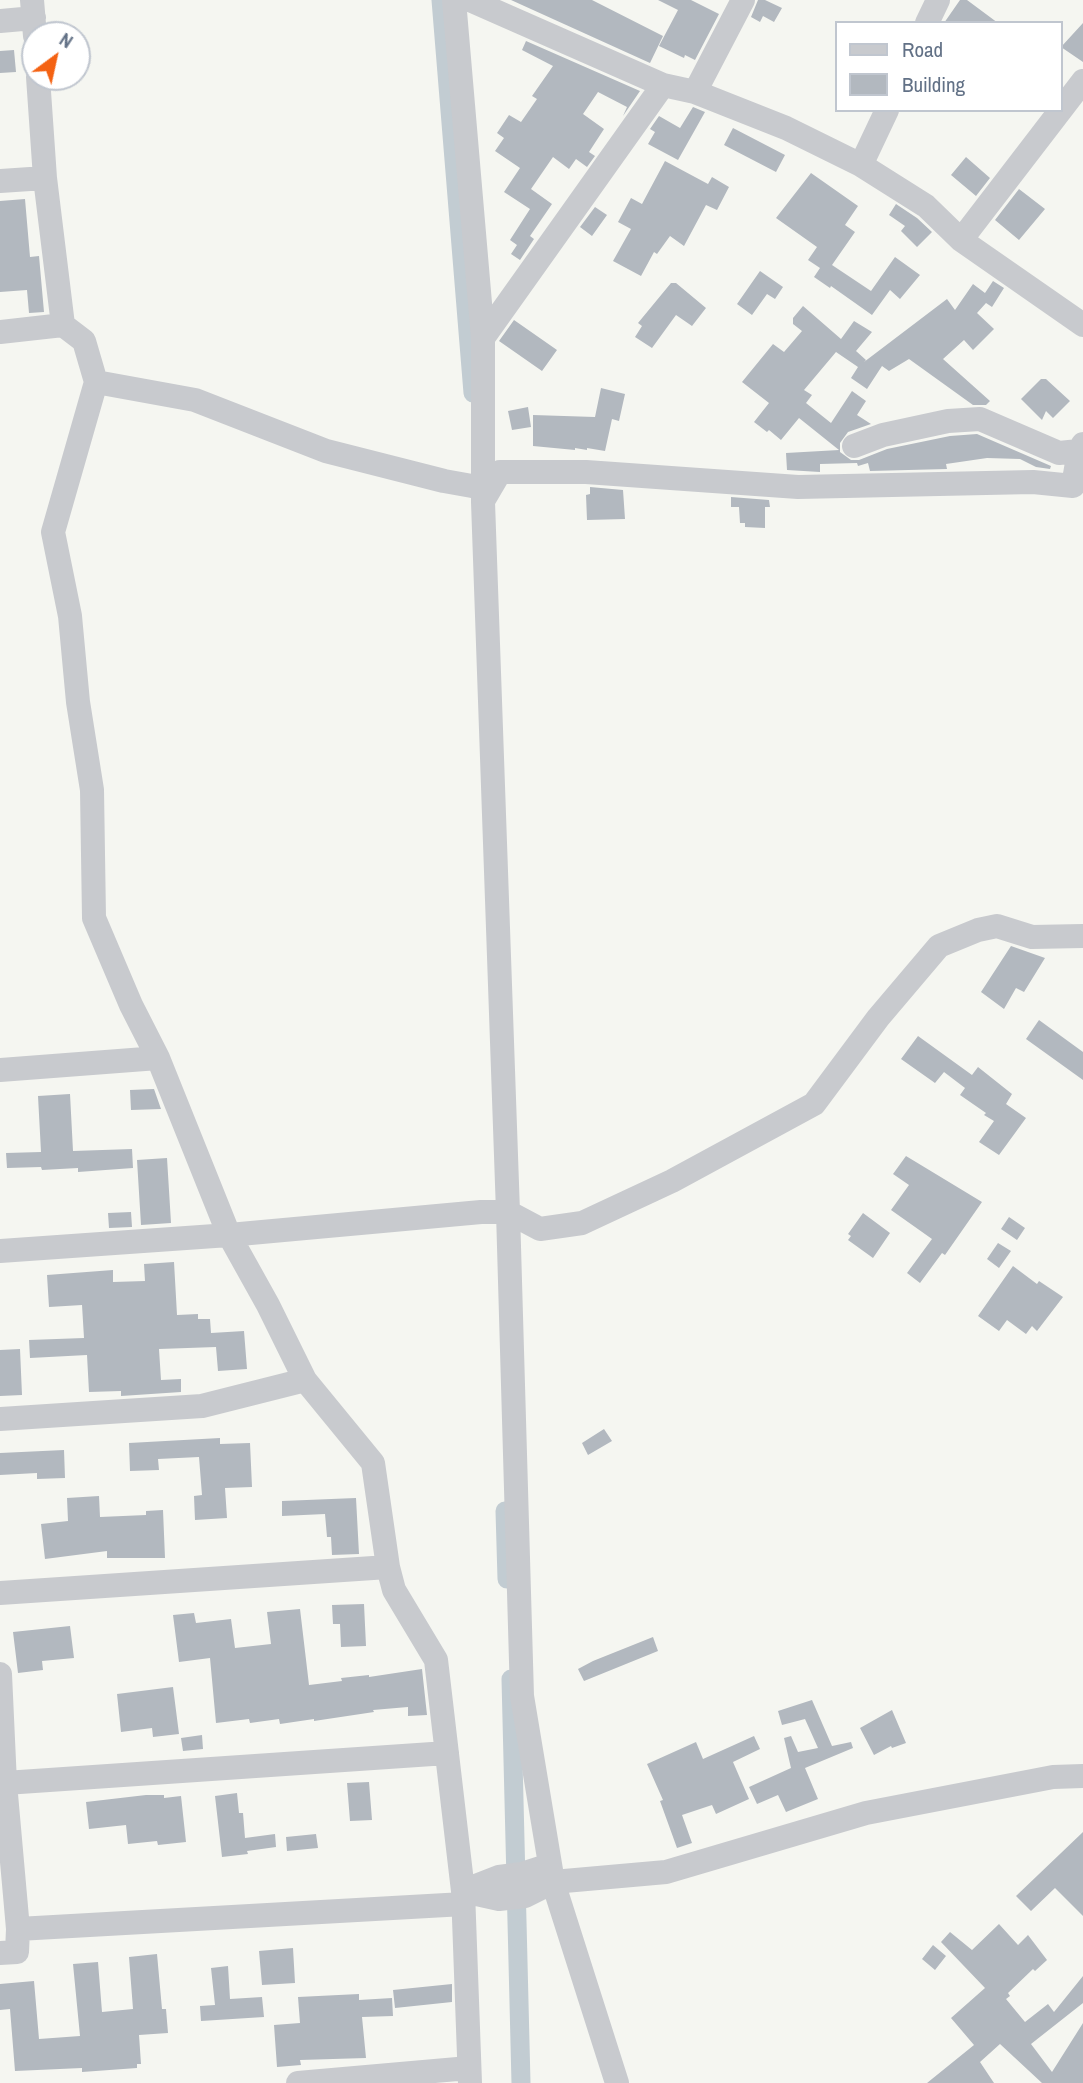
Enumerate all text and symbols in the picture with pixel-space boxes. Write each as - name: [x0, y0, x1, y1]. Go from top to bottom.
- north arrow: [21, 21, 91, 91]
- legend: [834, 21, 1062, 112]
- text: N: [55, 26, 78, 54]
- text: Road: [902, 35, 943, 64]
- text: Building: [902, 70, 965, 99]

